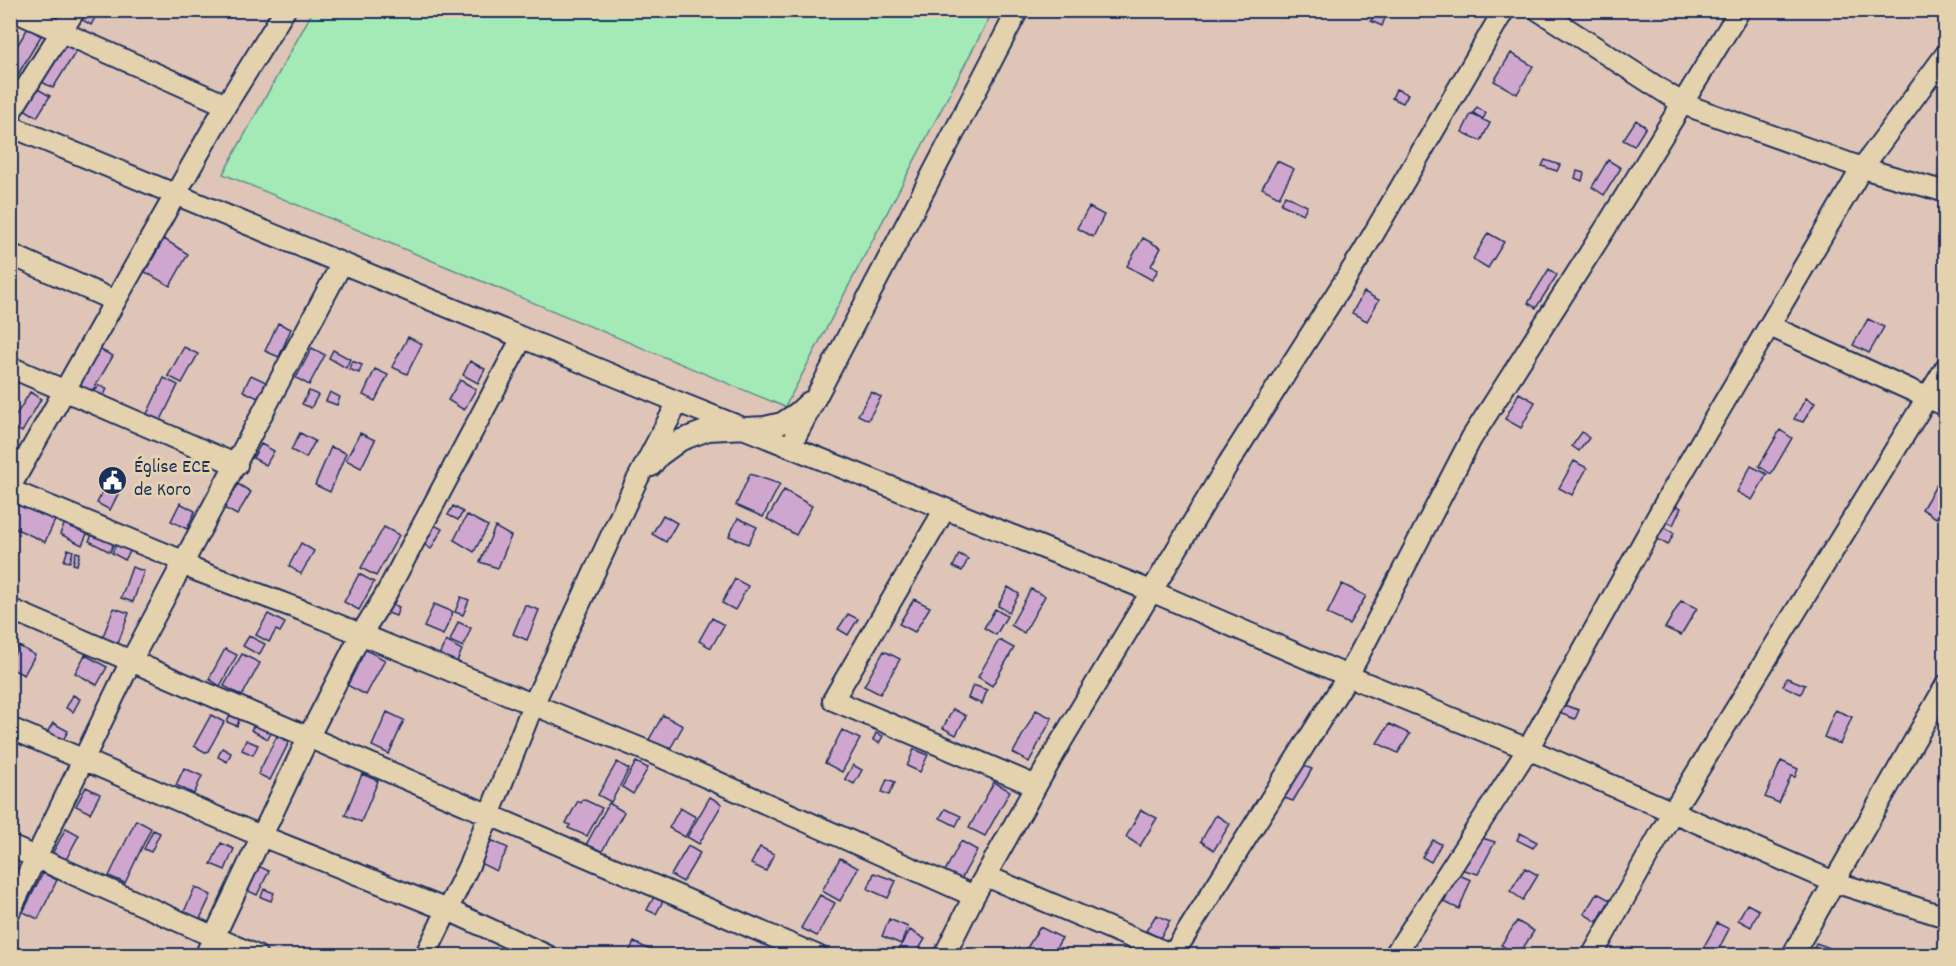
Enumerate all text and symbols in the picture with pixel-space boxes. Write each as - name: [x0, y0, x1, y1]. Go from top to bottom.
- place label: Église ECE de Koro: [134, 454, 210, 505]
- public building icon: Église ECE de Koro: [97, 464, 129, 496]

